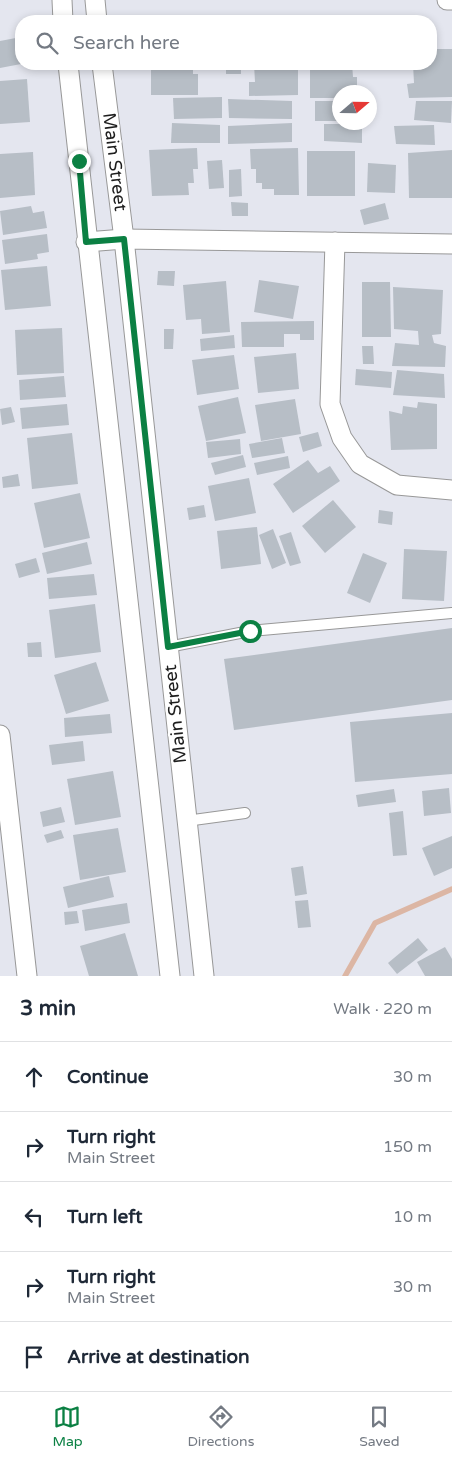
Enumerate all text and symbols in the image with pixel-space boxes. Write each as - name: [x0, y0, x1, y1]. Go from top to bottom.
- search box: [15, 15, 437, 70]
- icon: search: [33, 29, 61, 57]
- text: Search here: [73, 32, 180, 54]
- north arrow: [332, 85, 377, 130]
- street label: Main Street: [98, 111, 132, 213]
- route end: [68, 150, 91, 173]
- route start: [239, 620, 262, 643]
- street label: Main Street: [159, 663, 191, 764]
- text: 3 min: [20, 996, 76, 1021]
- text: Walk · 220 m: [333, 999, 432, 1019]
- icon: ahead: [20, 1063, 48, 1091]
- text: Continue: [67, 1066, 149, 1088]
- text: 30 m: [393, 1067, 432, 1087]
- text: Turn right: [67, 1126, 155, 1148]
- icon: right: [20, 1133, 48, 1161]
- text: 150 m: [383, 1137, 432, 1157]
- text: Main Street: [67, 1148, 155, 1168]
- icon: left: [20, 1203, 48, 1231]
- text: Turn left: [67, 1206, 143, 1228]
- text: 10 m: [393, 1207, 432, 1227]
- text: Turn right: [67, 1266, 155, 1288]
- icon: right: [20, 1273, 48, 1301]
- text: 30 m: [393, 1277, 432, 1297]
- text: Main Street: [67, 1288, 155, 1308]
- icon: arrive: [20, 1343, 48, 1371]
- text: Arrive at destination: [67, 1346, 250, 1368]
- tab: Map: [52, 1403, 83, 1450]
- tab: Directions: [187, 1403, 254, 1450]
- tab: Saved: [359, 1403, 400, 1450]

